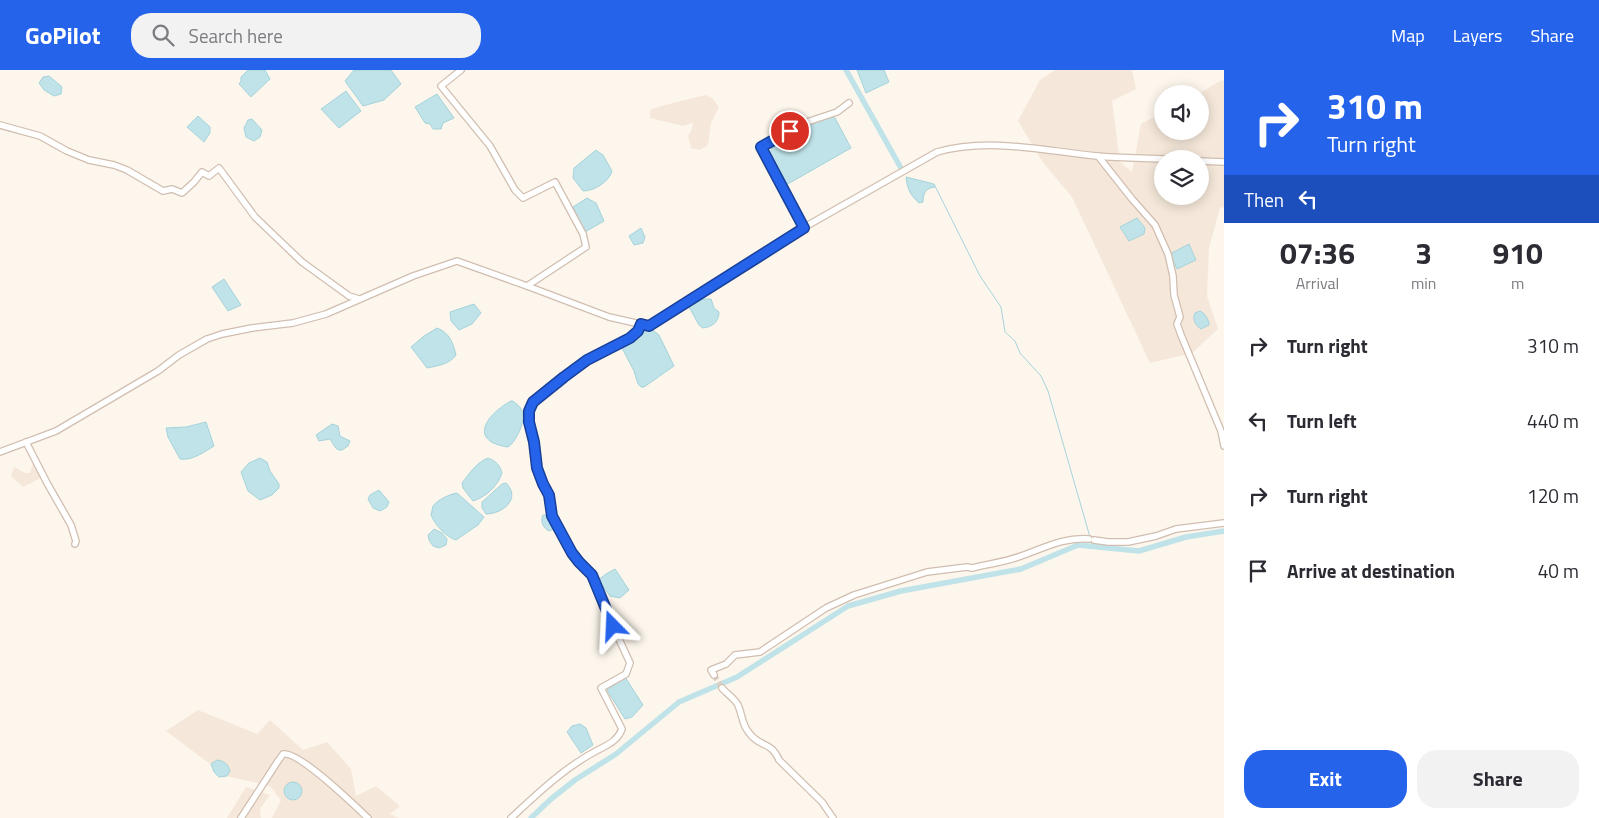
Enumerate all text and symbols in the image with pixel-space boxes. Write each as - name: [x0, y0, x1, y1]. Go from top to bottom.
- search box: [131, 13, 481, 58]
- text: GoPilot: [25, 17, 101, 53]
- icon: search: [149, 21, 177, 49]
- text: Search here: [189, 21, 283, 50]
- text: Map: [1391, 22, 1425, 49]
- text: Layers: [1453, 22, 1502, 49]
- text: Share: [1530, 22, 1574, 49]
- text: 310 m: [1327, 79, 1423, 133]
- map controls: [1154, 85, 1209, 205]
- button: sound: [1154, 85, 1209, 140]
- icon: right: [1244, 90, 1309, 155]
- pin: [769, 110, 811, 152]
- icon: arrive: [776, 117, 804, 145]
- text: Turn right: [1327, 127, 1416, 161]
- button: layers: [1154, 150, 1209, 205]
- text: Then: [1244, 185, 1284, 214]
- icon: left: [1294, 185, 1322, 213]
- text: 07:36: [1280, 230, 1355, 276]
- text: 3: [1415, 230, 1432, 276]
- text: 910: [1493, 230, 1543, 276]
- text: Arrival: [1296, 271, 1339, 295]
- text: min: [1411, 271, 1436, 295]
- text: m: [1511, 271, 1524, 295]
- text: Turn right: [1287, 331, 1368, 360]
- text: 310 m: [1527, 331, 1579, 360]
- icon: right: [1244, 332, 1272, 360]
- text: Turn left: [1287, 406, 1357, 435]
- text: 440 m: [1527, 406, 1579, 435]
- icon: left: [1244, 407, 1272, 435]
- text: Turn right: [1287, 481, 1368, 510]
- text: 120 m: [1527, 481, 1579, 510]
- icon: right: [1244, 482, 1272, 510]
- text: Arrive at destination: [1287, 556, 1455, 585]
- text: 40 m: [1538, 556, 1579, 585]
- icon: arrive: [1244, 557, 1272, 585]
- position arrow: [586, 599, 638, 651]
- button: Exit: [1244, 750, 1407, 808]
- button: Share: [1417, 750, 1579, 808]

